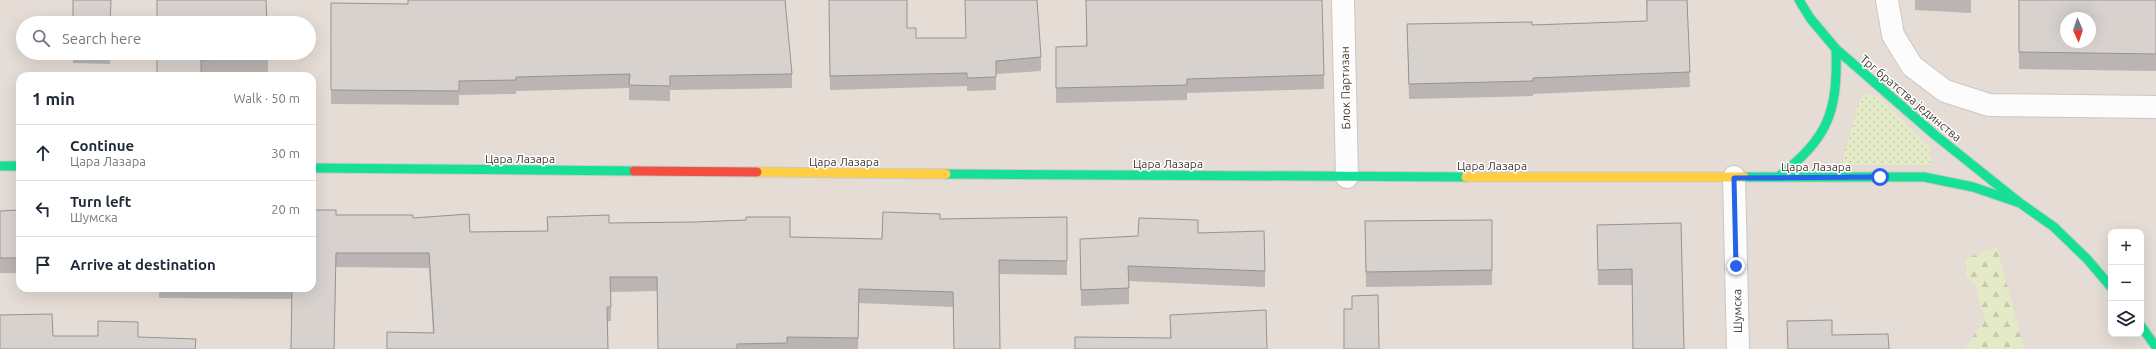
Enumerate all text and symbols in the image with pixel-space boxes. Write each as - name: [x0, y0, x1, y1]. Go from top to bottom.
- north arrow: [2060, 12, 2096, 48]
- search box: [16, 16, 316, 60]
- icon: search: [30, 27, 52, 49]
- text: Search here: [62, 30, 141, 47]
- street label: Блок Партизан: [1338, 46, 1352, 130]
- street label: Трг братства јединства: [1858, 52, 1964, 144]
- text: 1 min: [32, 89, 75, 108]
- text: Walk · 50 m: [234, 91, 300, 105]
- text: Continue: [70, 137, 134, 154]
- icon: ahead: [32, 142, 54, 164]
- text: 30 m: [271, 146, 300, 160]
- street label: Цара Лазара: [485, 152, 555, 165]
- text: Цара Лазара: [70, 154, 146, 168]
- street label: Цара Лазара: [809, 155, 879, 168]
- street label: Цара Лазара: [1133, 157, 1203, 170]
- street label: Цара Лазара: [1457, 159, 1527, 172]
- street label: Цара Лазара: [1781, 160, 1851, 173]
- route start: [1871, 168, 1889, 186]
- text: Turn left: [70, 193, 131, 210]
- icon: left: [32, 198, 54, 220]
- text: 20 m: [271, 202, 300, 216]
- text: Шумска: [70, 210, 118, 224]
- map controls: [2108, 229, 2144, 337]
- button: +: [2108, 229, 2144, 265]
- icon: arrive: [32, 254, 54, 276]
- text: Arrive at destination: [70, 256, 216, 273]
- route end: [1727, 257, 1745, 275]
- button: −: [2108, 265, 2144, 301]
- street label: Шумска: [1730, 289, 1744, 333]
- button: layers: [2108, 301, 2144, 337]

